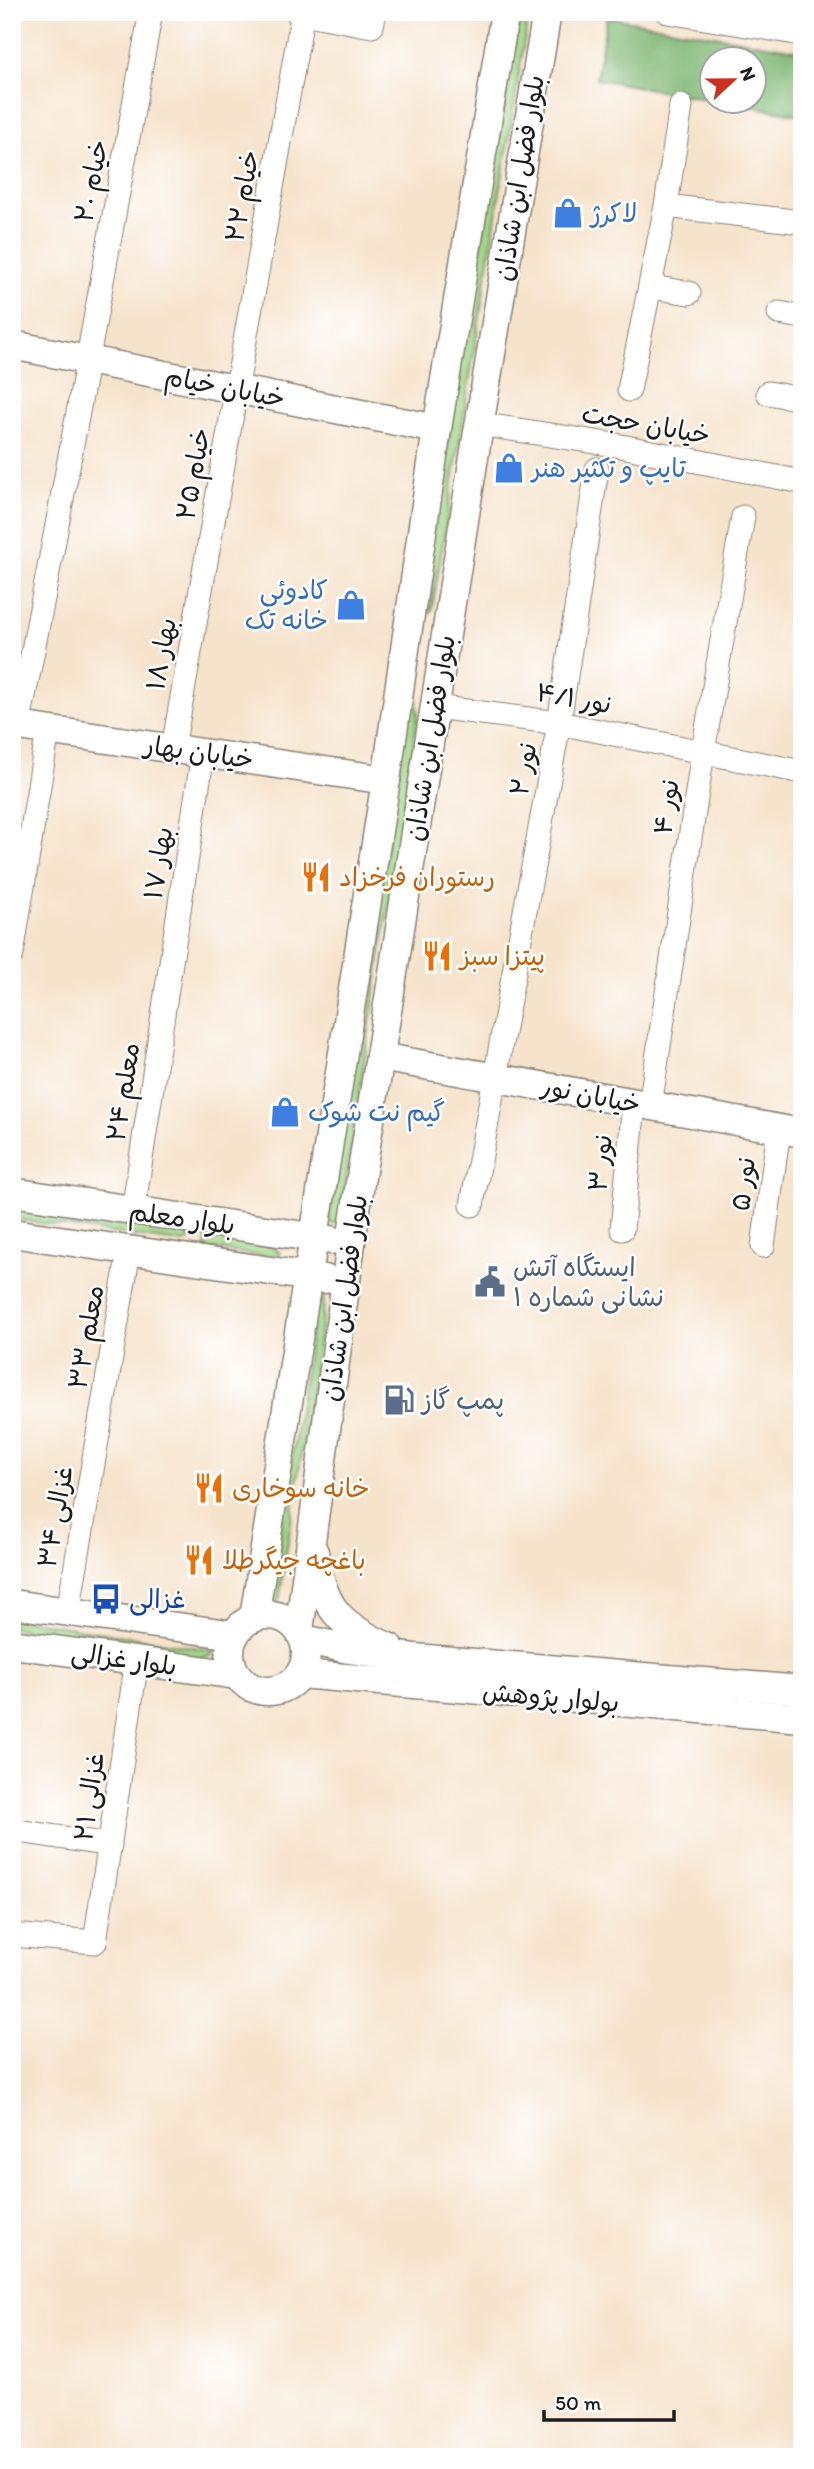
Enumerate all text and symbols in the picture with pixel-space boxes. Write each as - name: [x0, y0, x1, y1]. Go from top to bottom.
- north arrow: [698, 46, 768, 116]
- text: N: [735, 64, 761, 84]
- street label: بلوار فضل ابن شاذان: [487, 73, 551, 283]
- street label: خیام ۲۰: [67, 137, 119, 226]
- street label: خیام ۲۲: [218, 148, 270, 245]
- shop icon: لاکرژ: [551, 196, 585, 230]
- place label: لاکرژ: [589, 197, 637, 229]
- street label: خیابان خیام: [161, 360, 288, 418]
- street label: خیابان حجت: [579, 397, 713, 451]
- street label: خیام ۲۵: [169, 425, 221, 523]
- shop icon: تایپ و تکثیر هنر: [492, 451, 526, 485]
- place label: تایپ و تکثیر هنر: [530, 452, 686, 485]
- place label: کادوئی خانه تک: [245, 574, 328, 636]
- shop icon: کادوئی خانه تک: [334, 588, 368, 622]
- street label: بهار ۱۸: [139, 615, 183, 693]
- street label: بلوار فضل ابن شاذان: [398, 633, 462, 843]
- street label: نور ۴/۱: [534, 676, 614, 720]
- street label: خیابان بهار: [140, 728, 256, 775]
- street label: نور ۲: [503, 740, 543, 798]
- street label: نور ۴: [646, 777, 686, 837]
- street label: بهار ۱۷: [136, 824, 180, 902]
- restaurant icon: رستوران فرخزاد: [299, 860, 333, 894]
- place label: رستوران فرخزاد: [339, 861, 495, 894]
- restaurant icon: پیتزا سبز: [420, 939, 454, 973]
- place label: پیتزا سبز: [458, 940, 545, 973]
- street label: معلم ۲۴: [99, 1040, 151, 1145]
- street label: خیابان نور: [538, 1070, 643, 1120]
- shop icon: گیم نت شوک: [268, 1095, 302, 1129]
- place label: گیم نت شوک: [308, 1096, 445, 1132]
- street label: نور ۳: [581, 1133, 619, 1193]
- street label: نور ۵: [724, 1155, 762, 1213]
- street label: بلوار فضل ابن شاذان: [314, 1193, 374, 1403]
- street label: بلوار معلم: [126, 1195, 237, 1245]
- place label: ایستگاه آتش نشانی شماره ۱: [513, 1251, 664, 1314]
- public building icon: ایستگاه آتش نشانی شماره ۱: [473, 1265, 507, 1299]
- street label: معلم ۳۳: [61, 1282, 115, 1392]
- fuel station icon: پمپ گاز: [382, 1383, 416, 1417]
- place label: پمپ گاز: [420, 1384, 504, 1417]
- street label: غزالی ۳۴: [30, 1463, 81, 1571]
- restaurant icon: خانه سوخاری: [192, 1471, 226, 1505]
- place label: خانه سوخاری: [232, 1472, 370, 1504]
- restaurant icon: باغچه جیگرطلا: [182, 1543, 216, 1577]
- place label: باغچه جیگرطلا: [222, 1544, 366, 1576]
- bus stop icon: غزالی: [89, 1582, 123, 1616]
- place label: غزالی: [129, 1583, 186, 1616]
- street label: بلوار غزالی: [69, 1636, 179, 1683]
- street label: بولوار پژوهش: [481, 1675, 621, 1720]
- street label: غزالی ۲۱: [67, 1751, 112, 1844]
- scale bar: [544, 2378, 674, 2422]
- text: 50 m: [555, 2390, 602, 2415]

